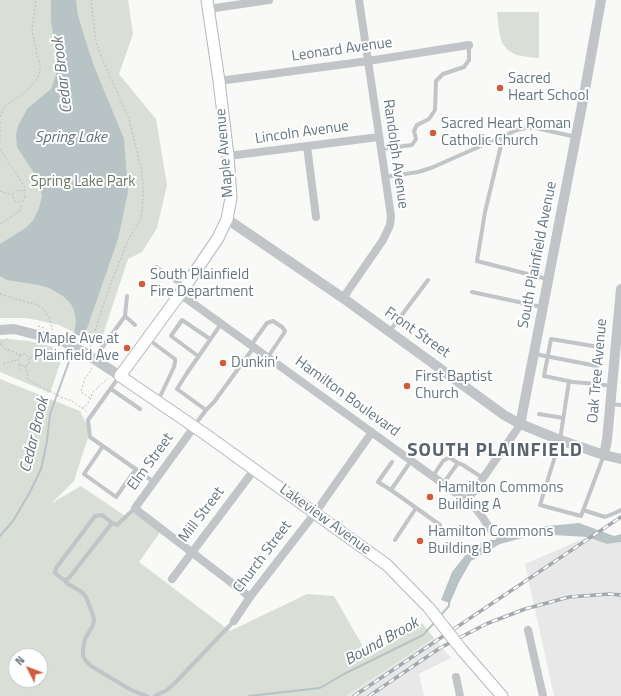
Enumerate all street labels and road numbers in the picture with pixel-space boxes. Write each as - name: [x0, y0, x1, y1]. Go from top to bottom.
- street label: Leonard Avenue: [291, 34, 393, 66]
- street label: Randolph Avenue: [378, 98, 412, 210]
- street label: Maple Avenue: [212, 108, 238, 198]
- street label: Lincoln Avenue: [254, 118, 350, 148]
- street label: South Plainfield Avenue: [515, 180, 561, 330]
- street label: Front Street: [381, 304, 453, 362]
- street label: Oak Tree Avenue: [584, 318, 612, 424]
- street label: Hamilton Boulevard: [291, 353, 403, 441]
- street label: Elm Street: [124, 430, 178, 494]
- street label: Lakeview Avenue: [276, 481, 374, 559]
- street label: Mill Street: [175, 484, 229, 546]
- street label: Church Street: [230, 517, 296, 597]

